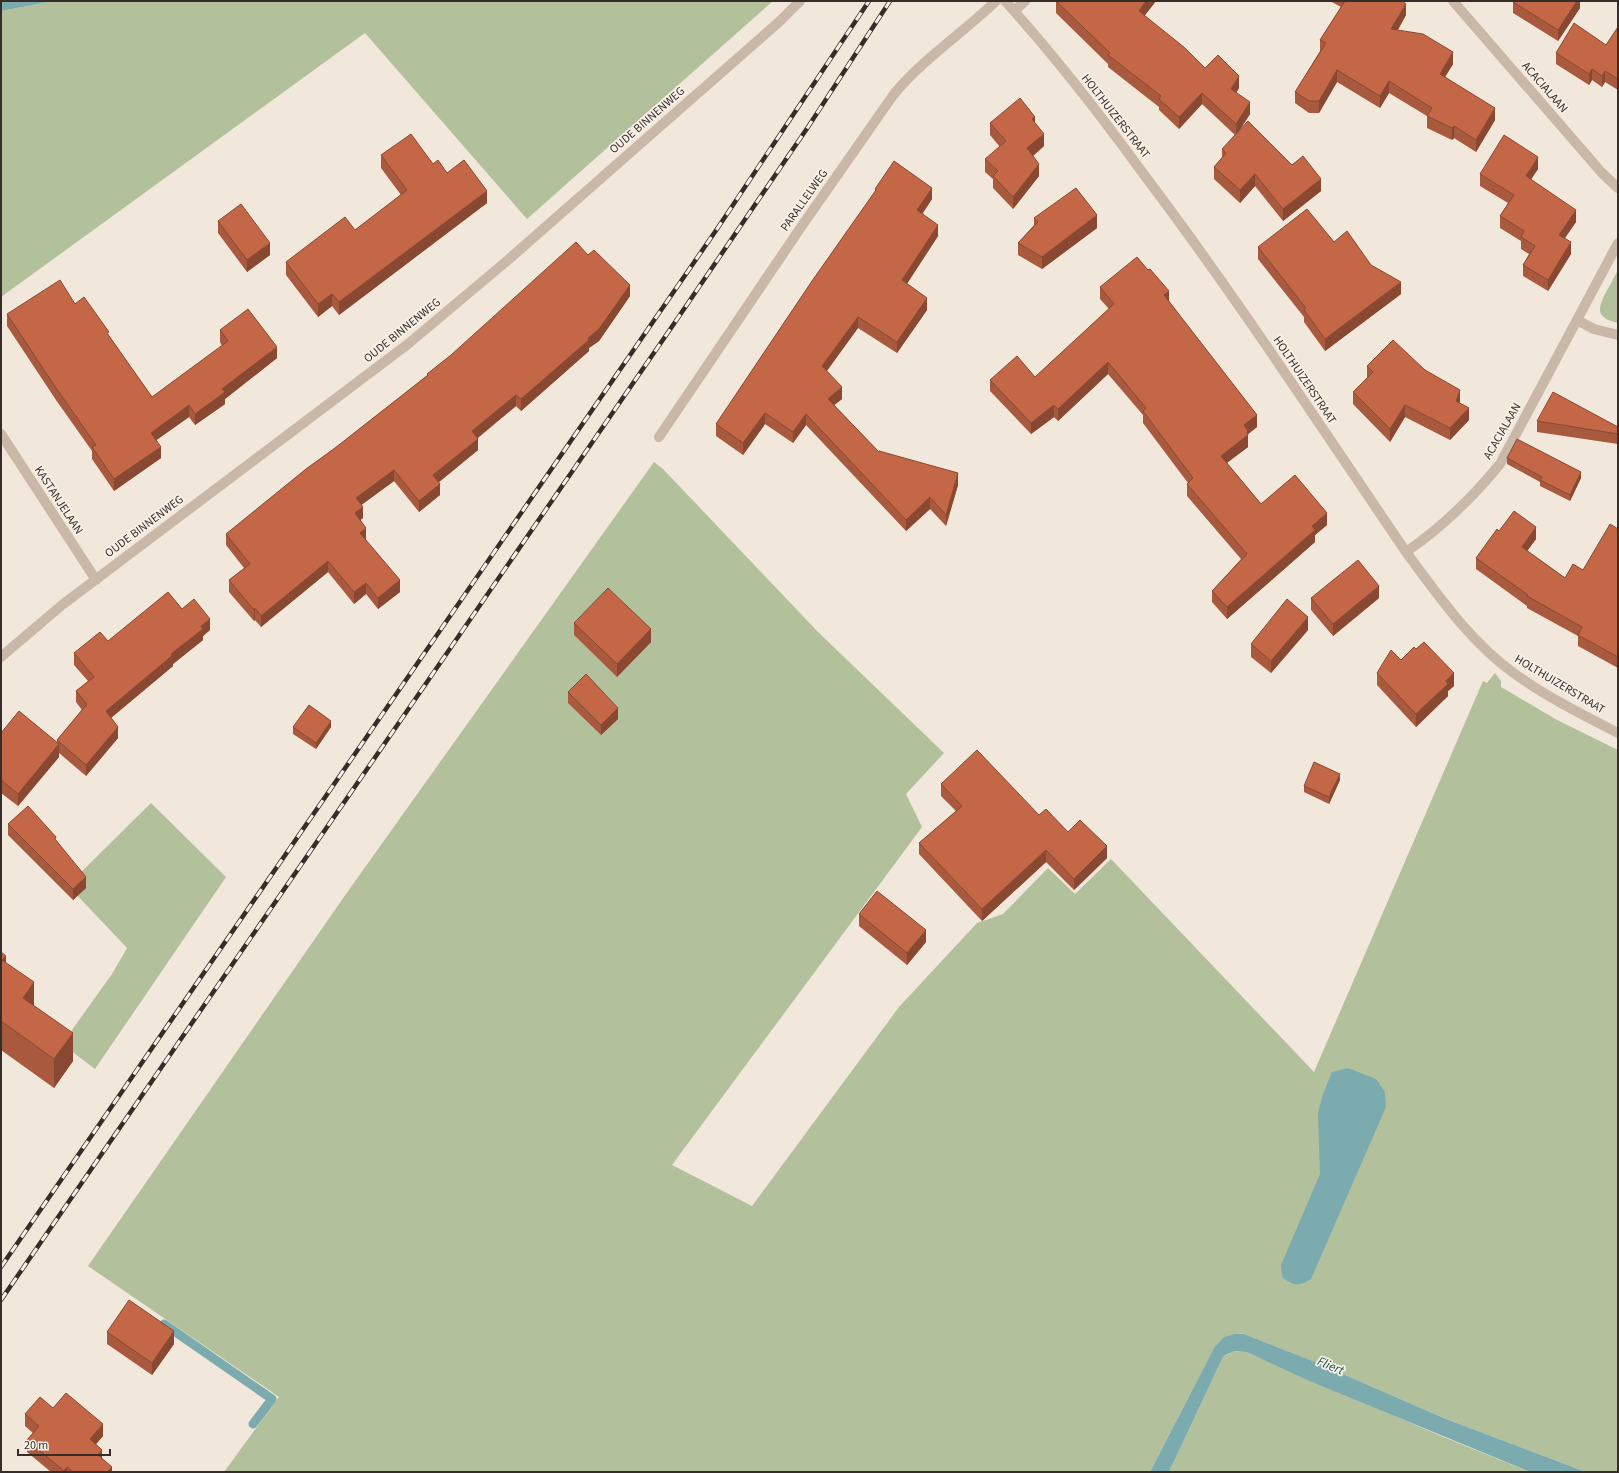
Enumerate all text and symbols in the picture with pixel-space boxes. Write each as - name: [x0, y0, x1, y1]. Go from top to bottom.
- street label: ACACIALAAN: [1518, 58, 1572, 117]
- street label: HOLTHUIZERSTRAAT: [1077, 71, 1154, 163]
- street label: OUDE BINNENWEG: [606, 83, 689, 158]
- street label: PARALLELWEG: [777, 166, 832, 235]
- street label: OUDE BINNENWEG: [360, 294, 445, 367]
- street label: HOLTHUIZERSTRAAT: [1269, 333, 1341, 428]
- street label: ACACIALAAN: [1479, 400, 1525, 463]
- street label: KASTANJELAAN: [30, 463, 87, 538]
- street label: OUDE BINNENWEG: [101, 491, 187, 562]
- street label: HOLTHUIZERSTRAAT: [1511, 651, 1609, 719]
- water label: Fliert: [1315, 1352, 1347, 1380]
- scale bar: [18, 1431, 110, 1457]
- text: 20 m: [24, 1437, 48, 1454]

